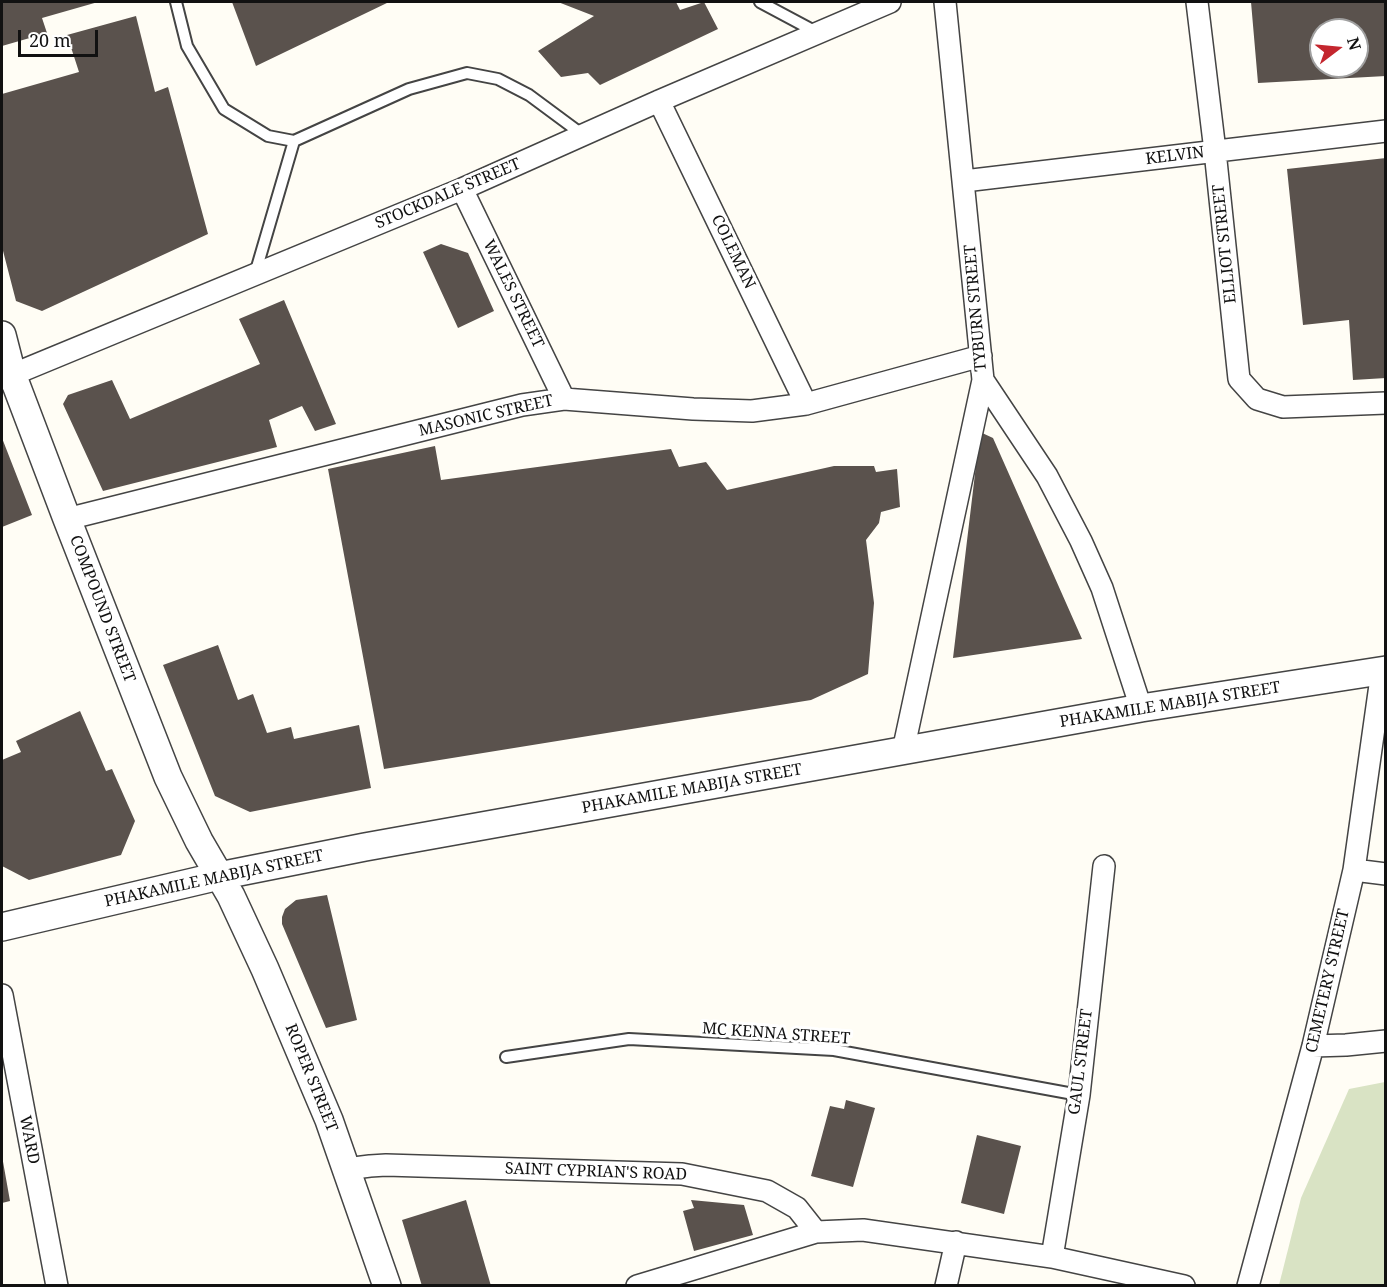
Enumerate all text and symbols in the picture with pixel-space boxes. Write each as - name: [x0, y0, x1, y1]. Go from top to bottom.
- scale bar: [21, 18, 100, 56]
- north arrow: [1309, 18, 1369, 78]
- text: 20 m: [29, 28, 71, 52]
- text: N: [1342, 34, 1367, 53]
- street label: KELVIN: [1144, 143, 1206, 169]
- street label: STOCKDALE STREET: [373, 155, 523, 233]
- street label: ELLIOT STREET: [1209, 183, 1241, 305]
- street label: COLEMAN: [707, 212, 759, 292]
- street label: WALES STREET: [478, 237, 548, 351]
- street label: TYBURN STREET: [961, 244, 991, 372]
- street label: MASONIC STREET: [417, 391, 555, 441]
- street label: COMPOUND STREET: [65, 533, 139, 685]
- street label: PHAKAMILE MABIJA STREET: [1058, 678, 1282, 732]
- street label: PHAKAMILE MABIJA STREET: [580, 760, 804, 818]
- street label: PHAKAMILE MABIJA STREET: [103, 846, 325, 912]
- street label: CEMETERY STREET: [1302, 907, 1354, 1055]
- street label: GAUL STREET: [1065, 1008, 1097, 1116]
- street label: MC KENNA STREET: [701, 1019, 851, 1049]
- street label: ROPER STREET: [281, 1021, 341, 1135]
- street label: WARD: [15, 1114, 43, 1166]
- street label: SAINT CYPRIAN'S ROAD: [505, 1159, 687, 1185]

